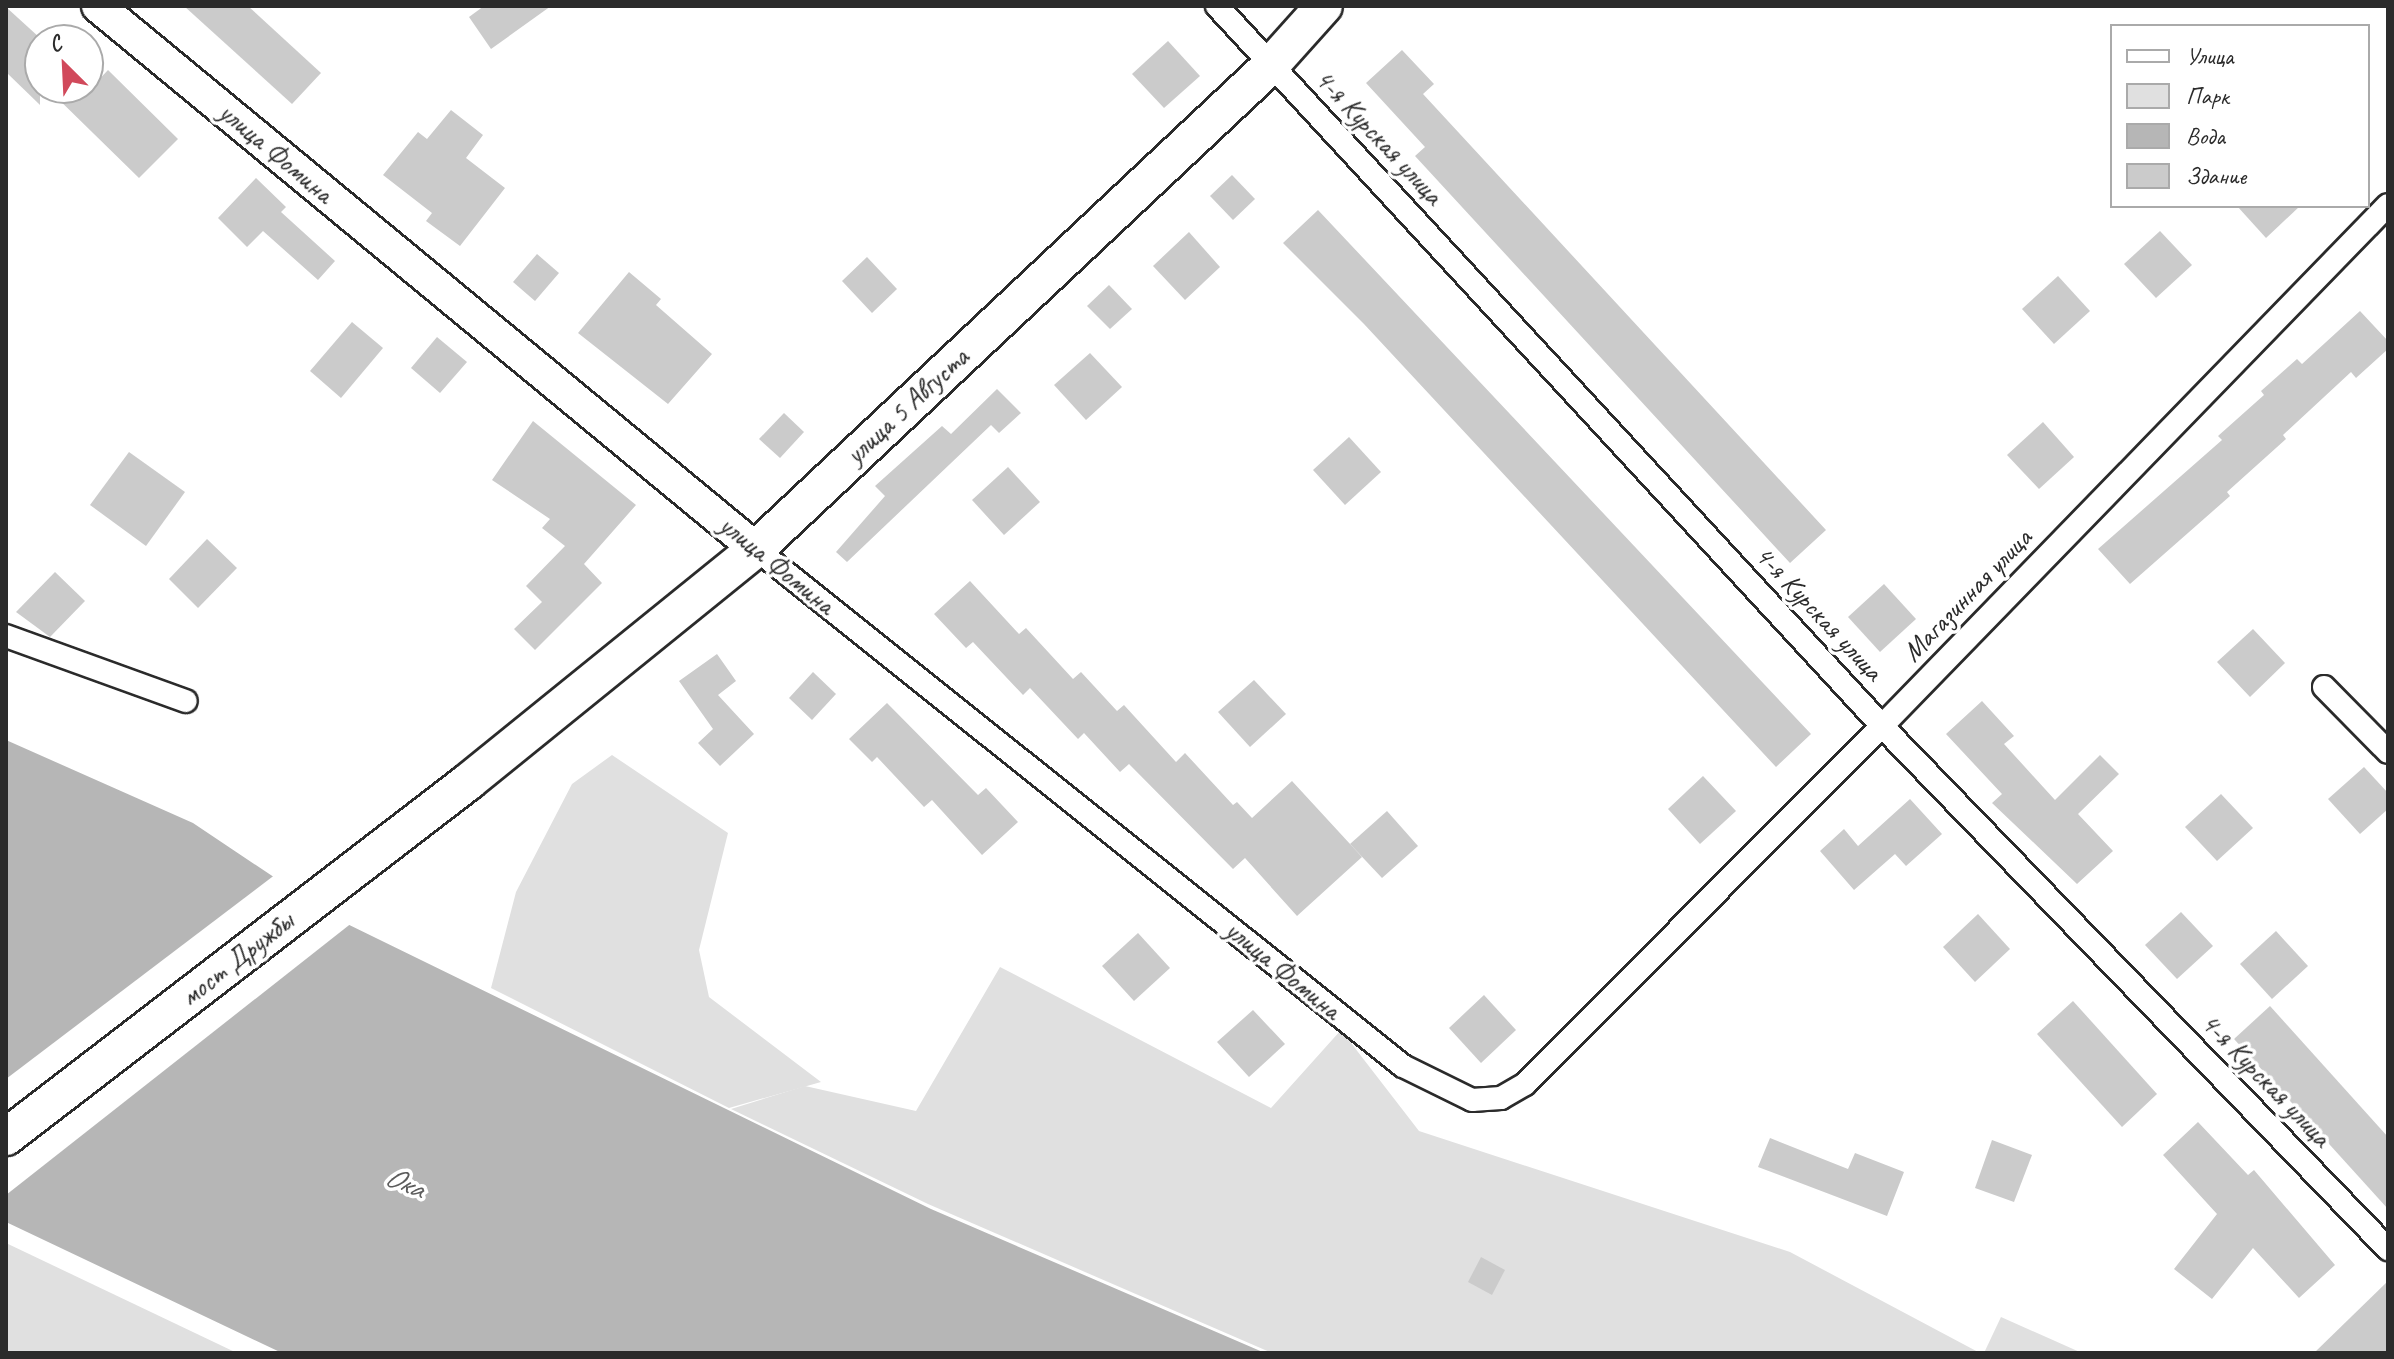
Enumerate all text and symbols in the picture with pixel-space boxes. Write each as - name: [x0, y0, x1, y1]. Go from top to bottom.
- north arrow: [24, 24, 104, 104]
- legend: [2110, 24, 2370, 208]
- text: С: [44, 29, 66, 59]
- text: Улица: [2186, 41, 2234, 71]
- street label: 4-я Курская улица: [1308, 62, 1450, 212]
- text: Парк: [2186, 81, 2229, 111]
- street label: улица Фомина: [212, 96, 340, 210]
- text: Вода: [2186, 121, 2225, 151]
- text: Здание: [2186, 161, 2246, 191]
- street label: улица 5 Августа: [839, 341, 975, 471]
- street label: улица Фомина: [713, 508, 841, 622]
- street label: Магазинная улица: [1894, 520, 2040, 670]
- street label: 4-я Курская улица: [1748, 538, 1890, 688]
- street label: мост Дружбы: [174, 905, 300, 1013]
- street label: улица Фомина: [1219, 913, 1347, 1027]
- street label: 4-я Курская улица: [2194, 1006, 2338, 1154]
- water label: Ока: [380, 1158, 430, 1206]

